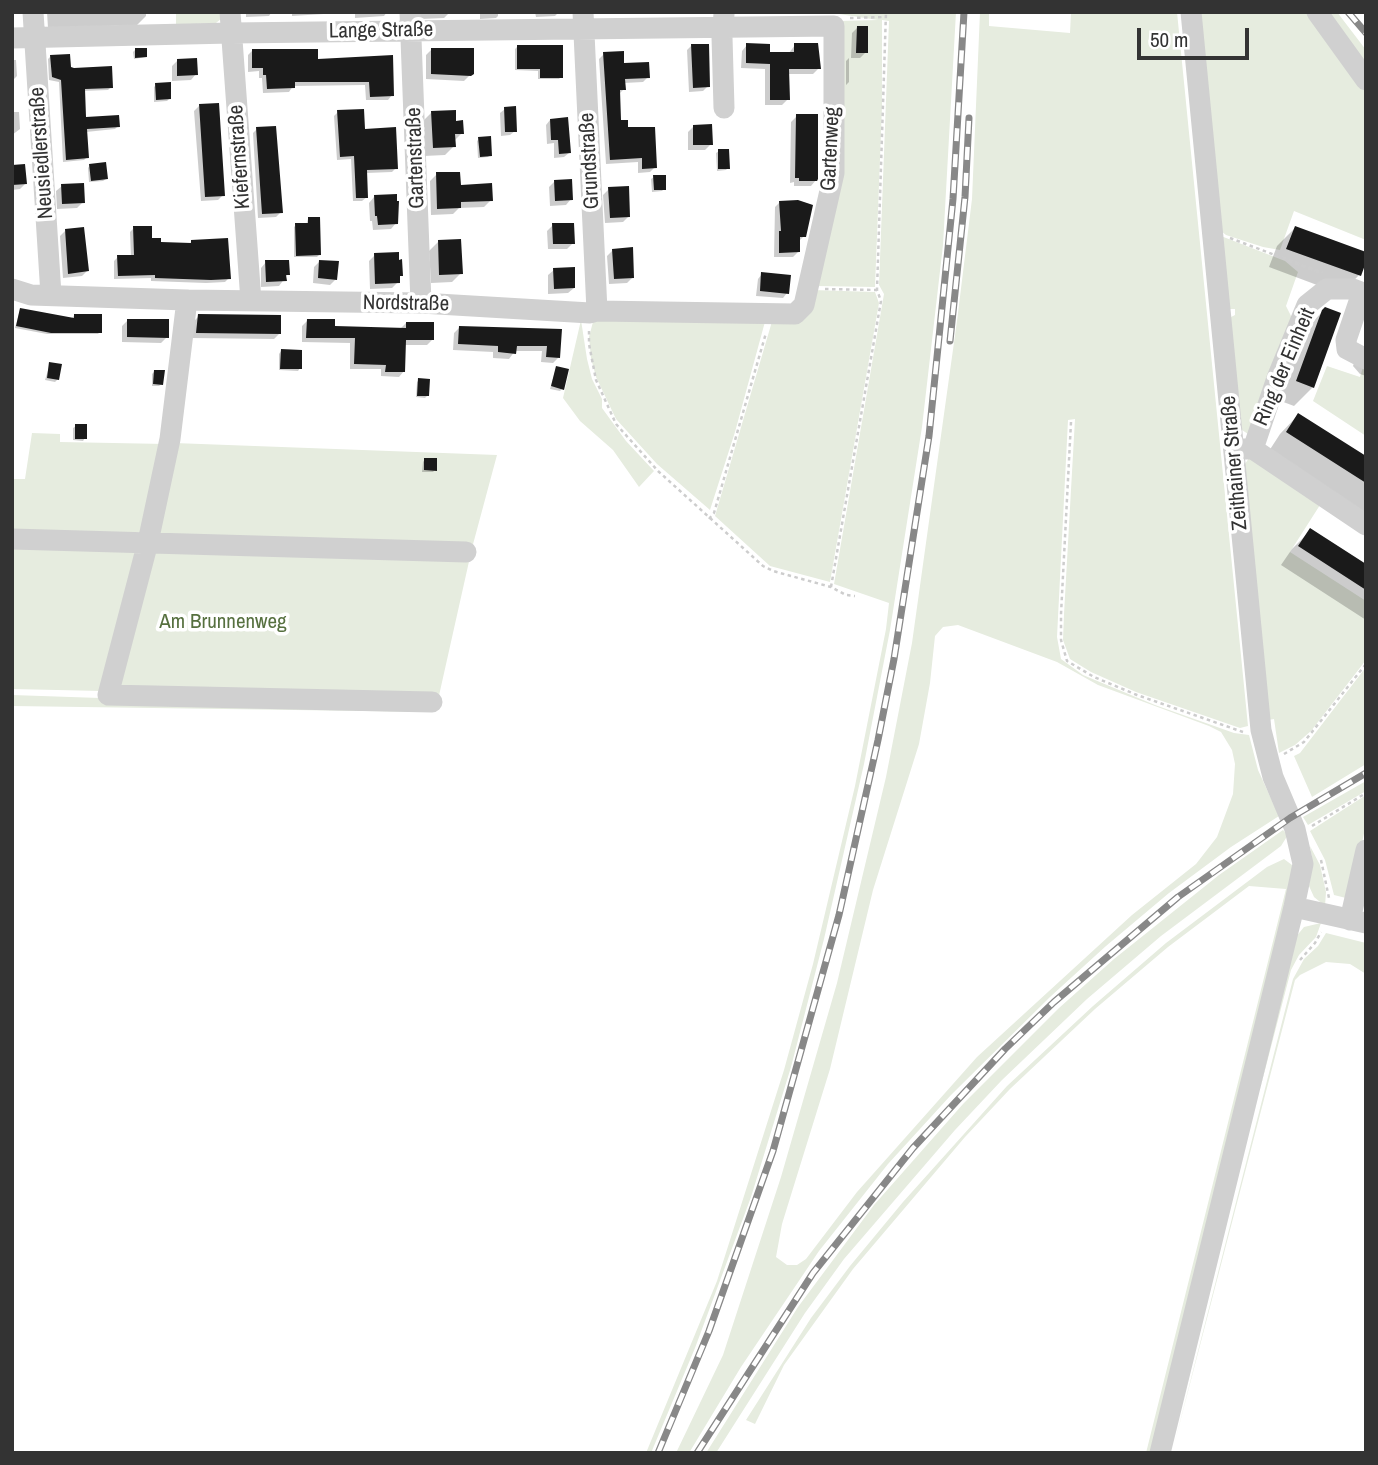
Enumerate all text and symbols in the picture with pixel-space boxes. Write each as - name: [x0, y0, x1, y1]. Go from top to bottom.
- scale bar: [1140, 14, 1252, 58]
- street label: Lange Straße: [329, 17, 433, 45]
- text: 50 m: [1150, 25, 1188, 54]
- street label: Neusiedlerstraße: [25, 86, 59, 220]
- street label: Kiefernstraße: [224, 104, 256, 210]
- street label: Gartenweg: [816, 106, 846, 192]
- street label: Gartenstraße: [402, 107, 430, 209]
- street label: Grundstraße: [575, 112, 605, 210]
- street label: Nordstraße: [363, 291, 449, 317]
- street label: Ring der Einheit: [1249, 304, 1321, 430]
- street label: Zeithainer Straße: [1217, 395, 1253, 531]
- park label: Am Brunnenweg: [159, 609, 287, 635]

